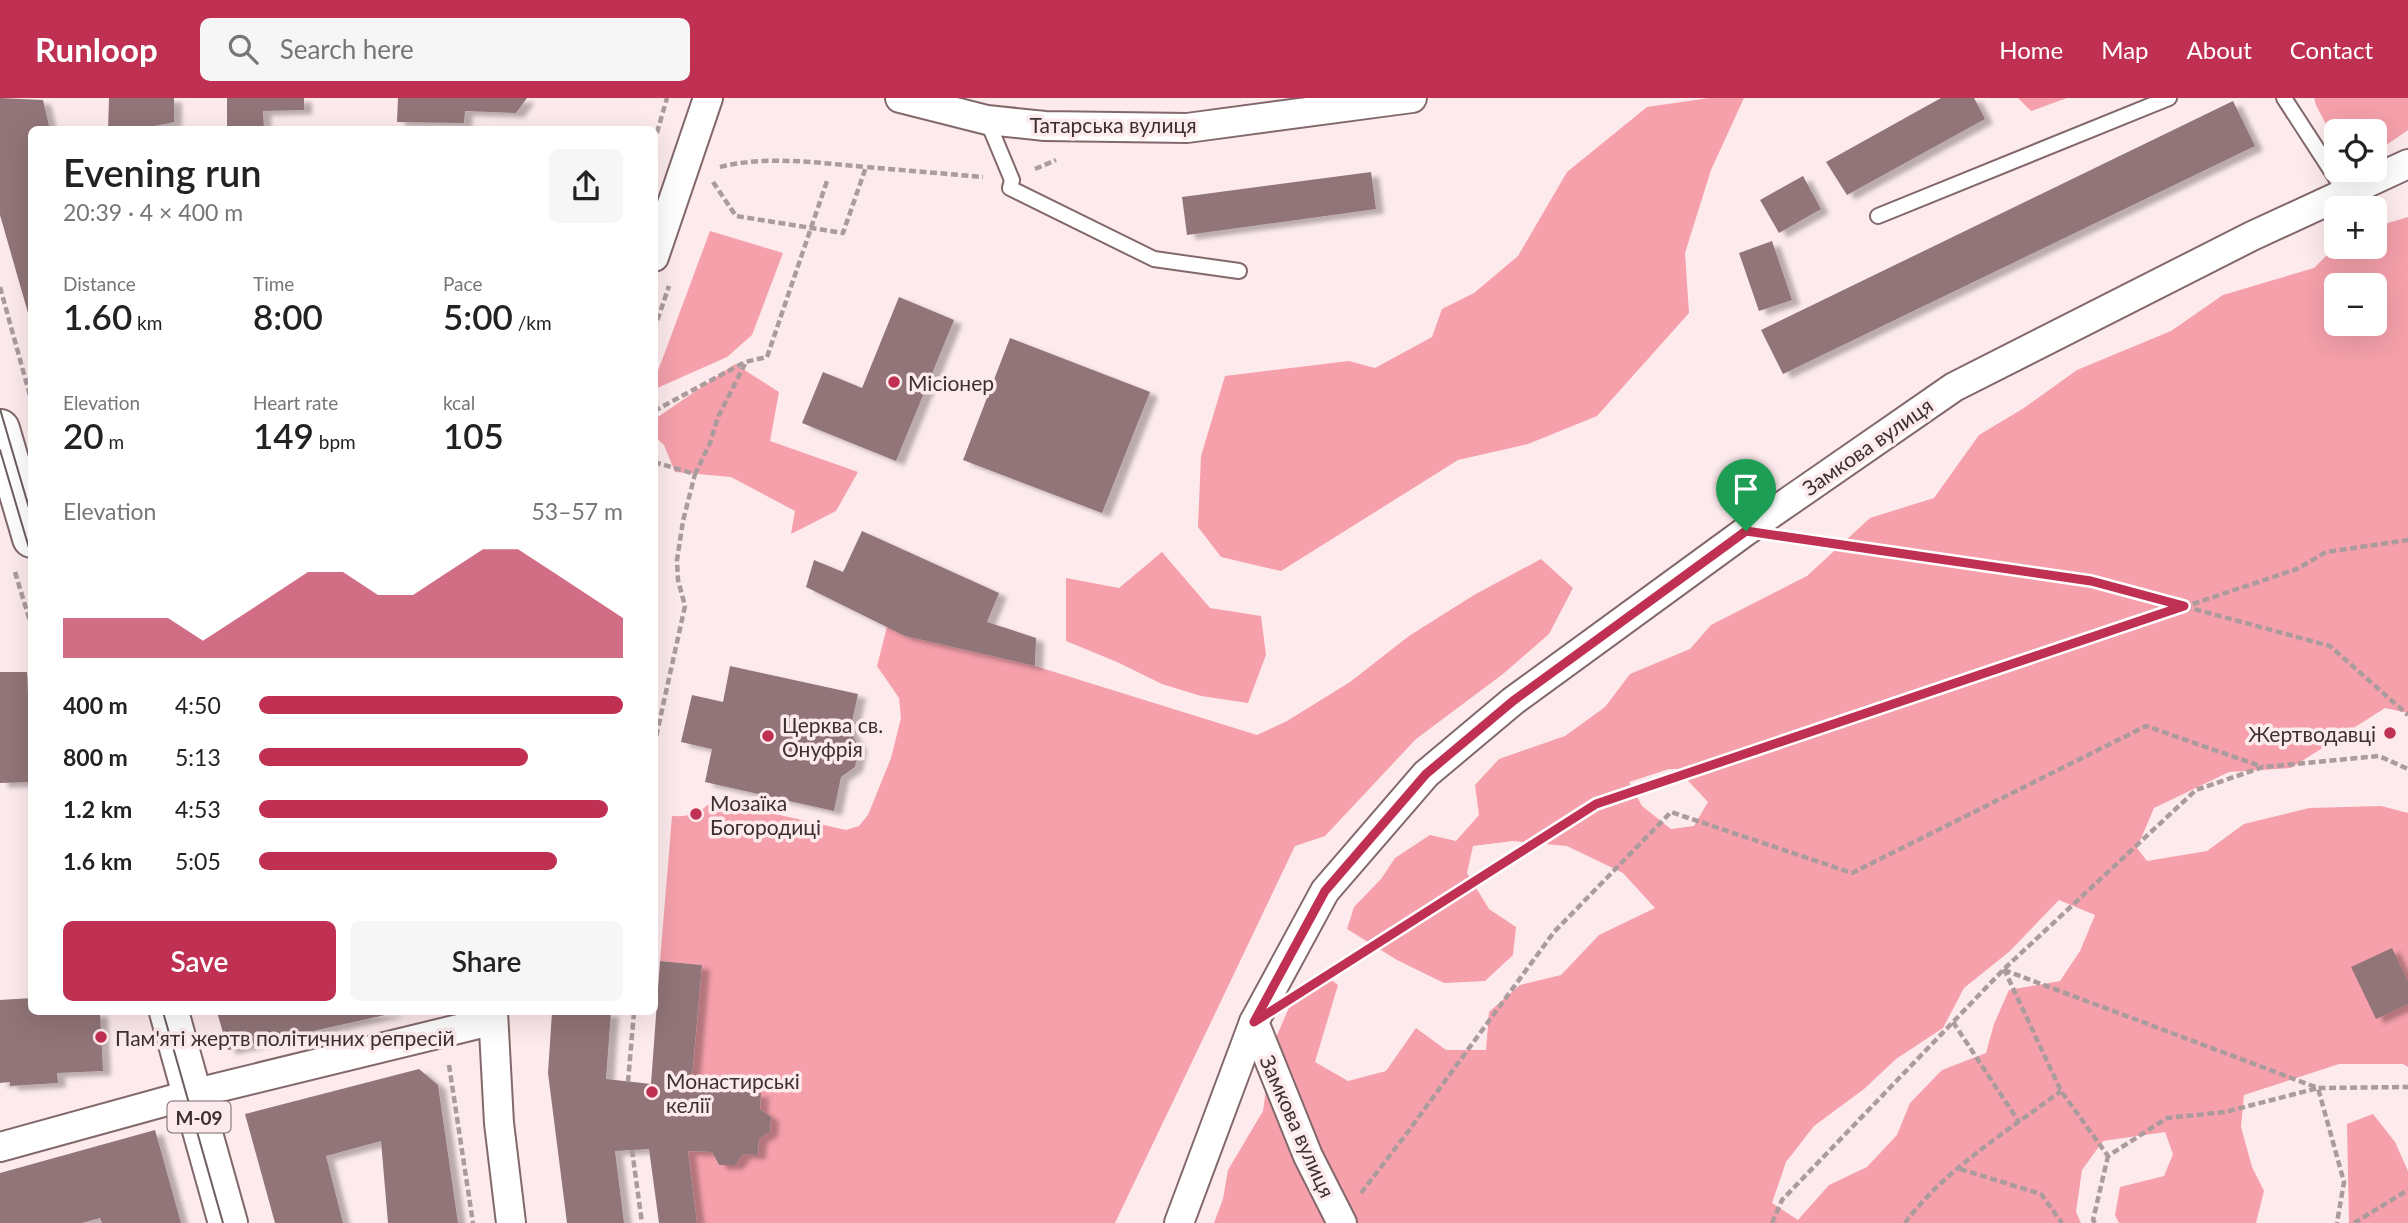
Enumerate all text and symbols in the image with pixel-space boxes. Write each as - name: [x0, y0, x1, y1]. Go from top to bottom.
- search box: [200, 18, 690, 81]
- text: Runloop: [35, 29, 158, 69]
- icon: search: [224, 30, 262, 68]
- text: Search here: [280, 33, 414, 65]
- text: Home: [1999, 35, 2063, 64]
- text: Map: [2101, 35, 2149, 64]
- text: About: [2187, 35, 2252, 64]
- text: Contact: [2290, 35, 2373, 64]
- street label: Татарська вулиця: [1029, 112, 1197, 137]
- map controls: [2324, 119, 2387, 336]
- button: locate: [2324, 119, 2387, 182]
- text: Evening run: [63, 149, 262, 195]
- button: share: [549, 149, 623, 223]
- button: +: [2324, 196, 2387, 259]
- text: 20:39 · 4 × 400 m: [63, 198, 243, 226]
- text: Distance: [63, 272, 136, 295]
- text: Time: [253, 272, 294, 295]
- text: Pace: [443, 272, 482, 295]
- button: −: [2324, 273, 2387, 336]
- text: 1.60: [63, 295, 132, 337]
- text: 8:00: [253, 295, 323, 337]
- text: 5:00: [443, 295, 513, 337]
- text: km: [132, 311, 162, 334]
- text: /km: [513, 311, 552, 334]
- place label: Місіонер: [908, 370, 994, 395]
- marker: Місіонер: [886, 374, 902, 390]
- text: Elevation: [63, 391, 140, 414]
- text: Heart rate: [253, 391, 338, 414]
- text: kcal: [443, 391, 475, 414]
- street label: Замкова вулиця: [1797, 392, 1937, 500]
- text: 20: [63, 414, 104, 456]
- text: 149: [253, 414, 314, 456]
- text: 105: [443, 414, 504, 456]
- text: m: [104, 430, 124, 453]
- text: bpm: [314, 430, 356, 453]
- pin: [1716, 459, 1776, 531]
- icon: arrive: [1727, 470, 1765, 508]
- text: Elevation: [63, 497, 156, 525]
- text: 53–57 m: [531, 497, 623, 525]
- text: 400 m: [63, 691, 128, 719]
- text: 4:50: [175, 691, 221, 719]
- place label: Церква св. Онуфрія: [782, 712, 883, 761]
- place label: Жертводавцi: [2248, 721, 2376, 746]
- marker: Жертводавцi: [2382, 725, 2398, 741]
- marker: Церква св. Онуфрія: [760, 728, 776, 744]
- text: 800 m: [63, 743, 128, 771]
- text: 5:13: [175, 743, 221, 771]
- place label: Мозаїка Богородиці: [710, 790, 821, 839]
- text: 1.2 km: [63, 795, 132, 823]
- text: 4:53: [175, 795, 221, 823]
- marker: Мозаїка Богородиці: [688, 806, 704, 822]
- text: 1.6 km: [63, 847, 132, 875]
- text: 5:05: [175, 847, 221, 875]
- button: Save: [63, 921, 336, 1001]
- button: Share: [350, 921, 623, 1001]
- place label: Пам'яті жертв політичних репресій: [115, 1025, 455, 1050]
- marker: Пам'яті жертв політичних репресій: [93, 1029, 109, 1045]
- street label: Замкова вулиця: [1255, 1051, 1341, 1201]
- place label: Монастирські келії: [666, 1068, 800, 1117]
- marker: Монастирські келії: [644, 1084, 660, 1100]
- road number: М-09: [168, 1102, 230, 1133]

